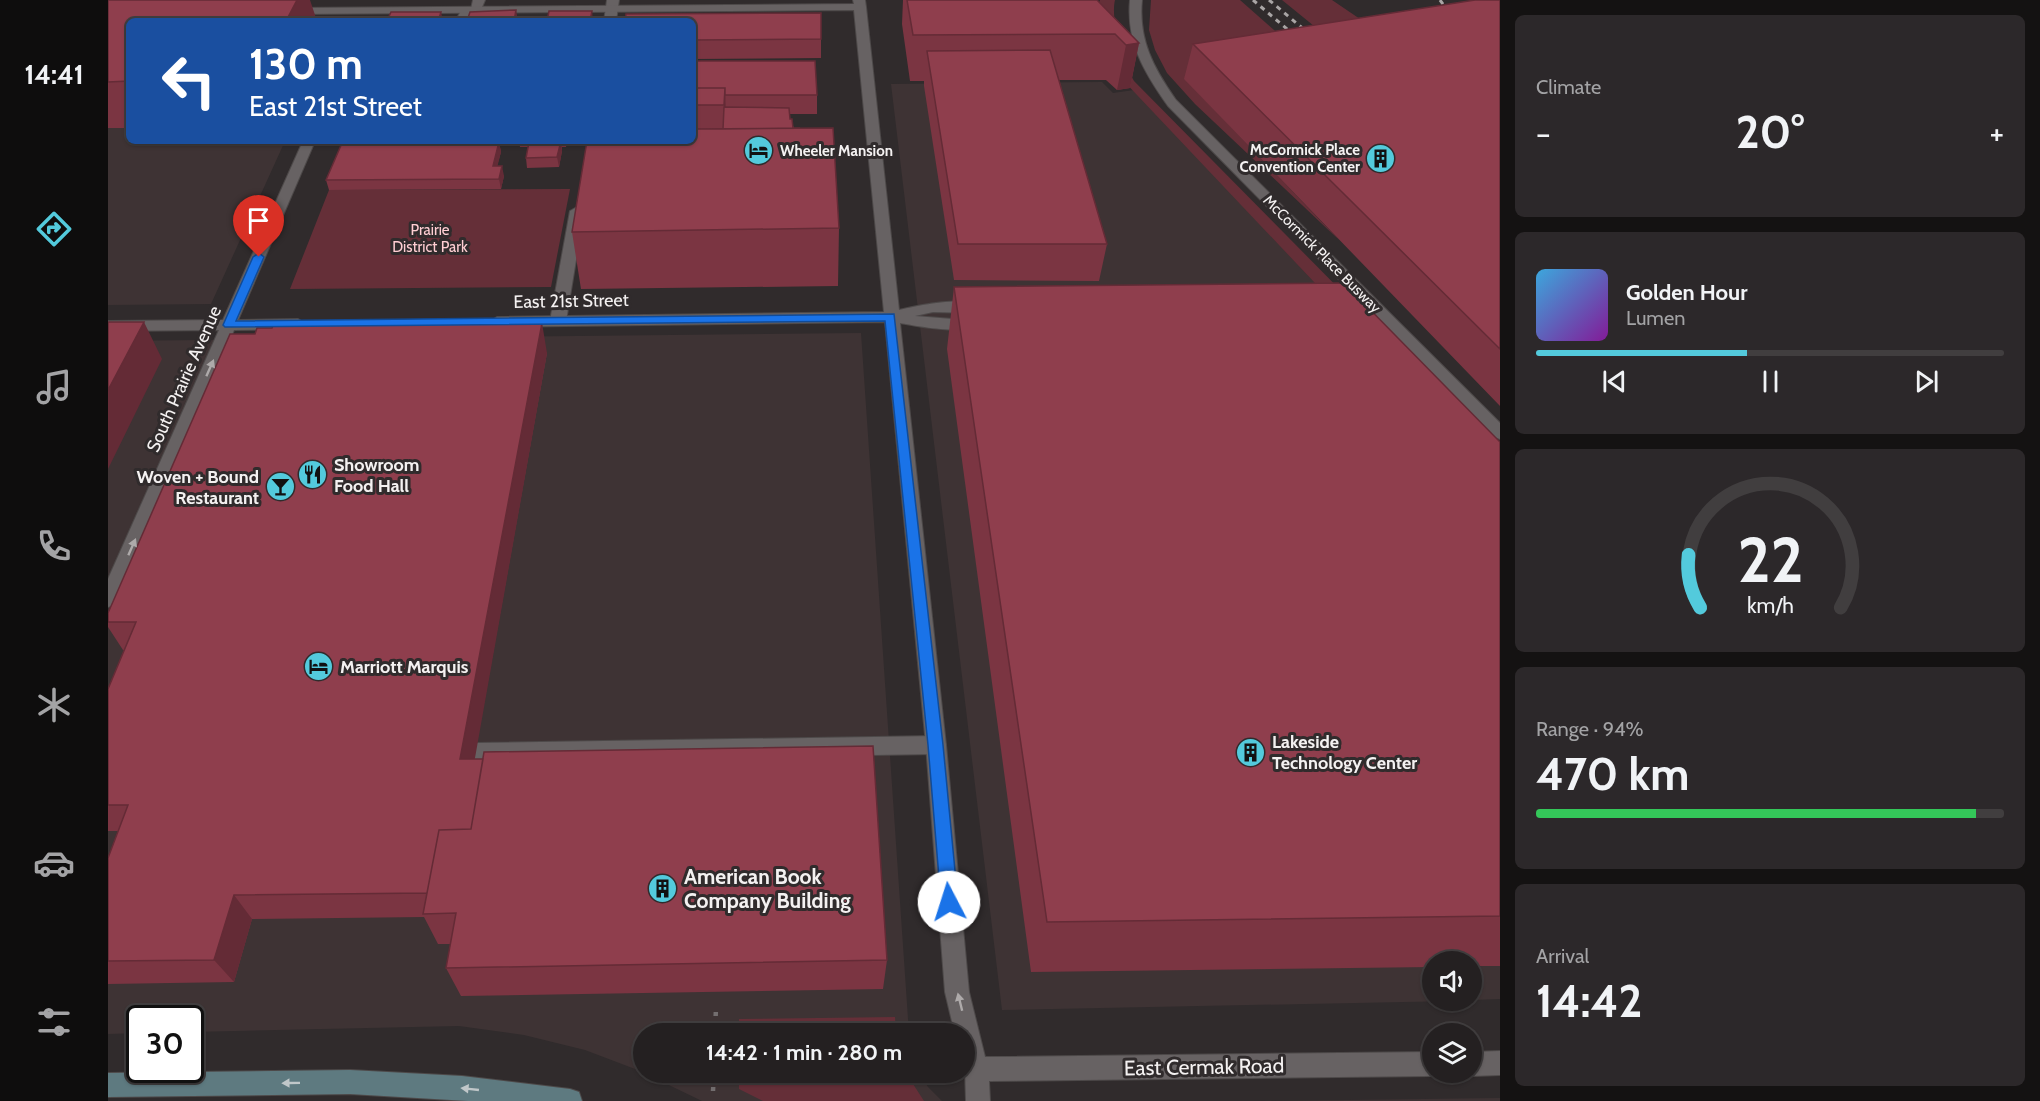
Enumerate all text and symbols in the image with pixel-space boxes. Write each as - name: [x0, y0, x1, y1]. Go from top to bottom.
- text: 130 m: [249, 38, 363, 90]
- icon: left: [150, 42, 228, 120]
- text: 14:41: [24, 58, 84, 91]
- text: Climate: [1536, 75, 1601, 99]
- text: East 21st Street: [249, 90, 422, 123]
- text: 20°: [1736, 105, 1804, 159]
- text: −: [1536, 113, 1551, 153]
- text: +: [1989, 113, 2004, 153]
- hotel icon: Wheeler Mansion: [743, 135, 775, 167]
- place label: McCormick Place Convention Center: [1239, 141, 1360, 176]
- place label: Wheeler Mansion: [780, 142, 893, 160]
- building icon: McCormick Place Convention Center: [1365, 143, 1397, 175]
- street label: McCormick Place Busway: [1259, 191, 1385, 317]
- pin: [233, 195, 284, 257]
- icon: arrive: [242, 204, 275, 237]
- icon: directions: [33, 208, 75, 250]
- park label: Prairie District Park: [392, 221, 468, 256]
- text: Golden Hour: [1626, 279, 1747, 306]
- street label: East 21st Street: [513, 289, 629, 313]
- street label: South Prairie Avenue: [142, 302, 226, 456]
- text: Lumen: [1626, 306, 1685, 330]
- one-way arrow: [206, 359, 215, 377]
- icon: previous: [1598, 365, 1631, 398]
- icon: pause: [1754, 365, 1787, 398]
- icon: next: [1910, 365, 1943, 398]
- icon: music: [33, 366, 75, 408]
- place label: Showroom Food Hall: [334, 454, 419, 497]
- restaurant icon: Showroom Food Hall: [297, 459, 329, 491]
- place label: Woven + Bound Restaurant: [136, 466, 259, 509]
- bar icon: Woven + Bound Restaurant: [264, 471, 296, 503]
- text: 22: [1737, 522, 1803, 598]
- icon: phone: [33, 525, 75, 567]
- one-way arrow: [127, 538, 136, 555]
- text: km/h: [1747, 592, 1793, 618]
- hotel icon: Marriott Marquis: [303, 651, 335, 683]
- place label: Marriott Marquis: [340, 656, 469, 678]
- icon: climate: [33, 684, 75, 726]
- text: Range · 94%: [1536, 717, 1644, 741]
- place label: Lakeside Technology Center: [1272, 731, 1417, 774]
- building icon: Lakeside Technology Center: [1235, 736, 1267, 768]
- text: 470 km: [1536, 747, 1689, 801]
- icon: car: [33, 842, 75, 884]
- place label: American Book Company Building: [684, 864, 851, 913]
- position arrow: [917, 870, 981, 934]
- building icon: American Book Company Building: [647, 873, 679, 905]
- text: Arrival: [1536, 944, 1589, 968]
- map controls: [1422, 951, 1482, 1083]
- button: sound: [1422, 951, 1482, 1011]
- text: 14:42: [1536, 974, 1642, 1028]
- one-way arrow: [954, 993, 964, 1012]
- icon: filters: [33, 1001, 75, 1043]
- speed limit sign: 30: [126, 1005, 204, 1083]
- button: layers: [1422, 1023, 1482, 1083]
- text: 14:42 · 1 min · 280 m: [706, 1039, 902, 1066]
- street label: East Cermak Road: [1124, 1053, 1284, 1080]
- one-way arrow: [282, 1078, 301, 1088]
- one-way arrow: [460, 1084, 479, 1094]

